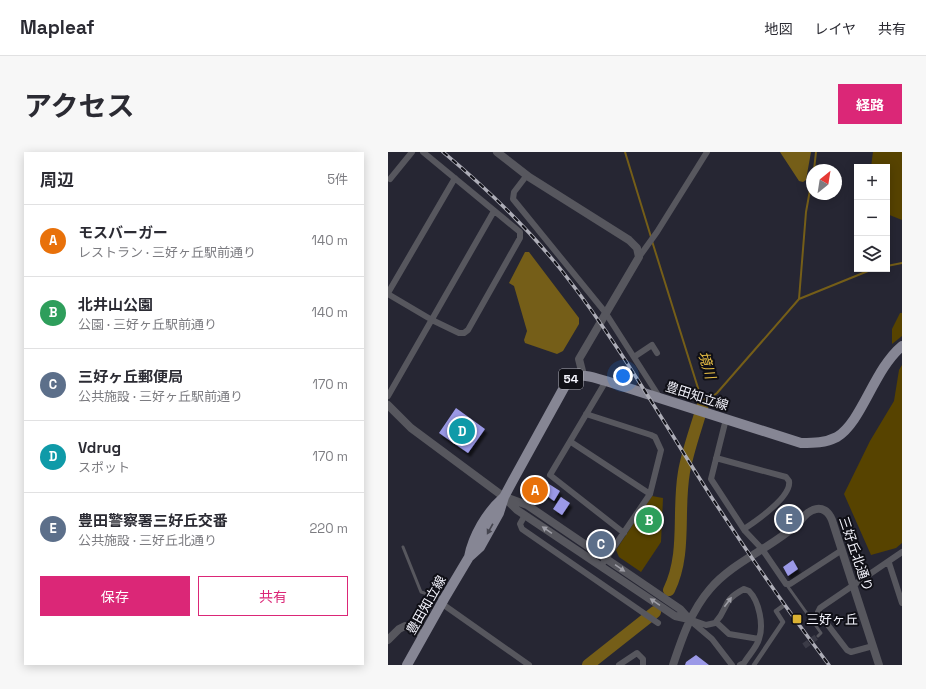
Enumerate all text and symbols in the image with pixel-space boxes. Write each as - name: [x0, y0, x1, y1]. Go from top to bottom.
- text: Mapleaf: [20, 15, 94, 40]
- text: 地図: [764, 20, 792, 38]
- text: レイヤ: [814, 20, 856, 38]
- text: 共有: [878, 20, 906, 38]
- button: 経路: [838, 84, 902, 124]
- text: アクセス: [24, 88, 135, 124]
- north arrow: [806, 164, 842, 200]
- map controls: [854, 164, 890, 272]
- button: +: [854, 164, 890, 200]
- text: 周辺: [40, 169, 74, 191]
- text: 5件: [327, 171, 348, 188]
- button: −: [854, 200, 890, 236]
- text: モスバーガー: [78, 223, 168, 242]
- text: A: [49, 232, 57, 249]
- text: 140 m: [312, 232, 348, 249]
- button: layers: [854, 236, 890, 272]
- text: レストラン · 三好ヶ丘駅前通り: [78, 244, 256, 261]
- text: 北井山公園: [78, 295, 153, 314]
- text: B: [49, 304, 57, 321]
- text: 140 m: [312, 304, 348, 321]
- text: 公園 · 三好ヶ丘駅前通り: [78, 316, 217, 333]
- water label: 境川: [694, 349, 720, 383]
- your location: [613, 366, 633, 386]
- text: 三好ヶ丘郵便局: [78, 367, 183, 386]
- road number: 54: [559, 369, 583, 389]
- text: C: [49, 376, 57, 393]
- text: 170 m: [312, 376, 348, 393]
- street label: 豊田知立線: [663, 378, 731, 414]
- text: 公共施設 · 三好ヶ丘駅前通り: [78, 388, 243, 405]
- pin: D: [449, 416, 475, 446]
- text: Vdrug: [78, 438, 121, 457]
- text: D: [49, 448, 57, 465]
- text: 170 m: [312, 448, 348, 465]
- text: スポット: [78, 459, 130, 476]
- pin: A: [522, 475, 548, 505]
- pin: E: [776, 504, 802, 534]
- pin: B: [636, 505, 662, 535]
- text: 豊田警察署三好丘交番: [78, 511, 228, 530]
- street label: 三好丘北通り: [835, 514, 877, 594]
- text: E: [49, 520, 57, 537]
- text: 220 m: [309, 520, 348, 537]
- one-way arrow: [487, 523, 494, 535]
- one-way arrow: [542, 526, 552, 534]
- pin: C: [588, 529, 614, 559]
- text: 公共施設 · 三好丘北通り: [78, 532, 217, 549]
- one-way arrow: [615, 564, 625, 572]
- street label: 豊田知立線: [402, 573, 450, 637]
- button: 保存: [40, 576, 190, 616]
- button: 共有: [198, 576, 348, 616]
- one-way arrow: [724, 596, 732, 607]
- one-way arrow: [650, 598, 660, 606]
- place label: 三好ヶ丘: [806, 611, 858, 628]
- marker: 三好ヶ丘: [791, 613, 803, 625]

